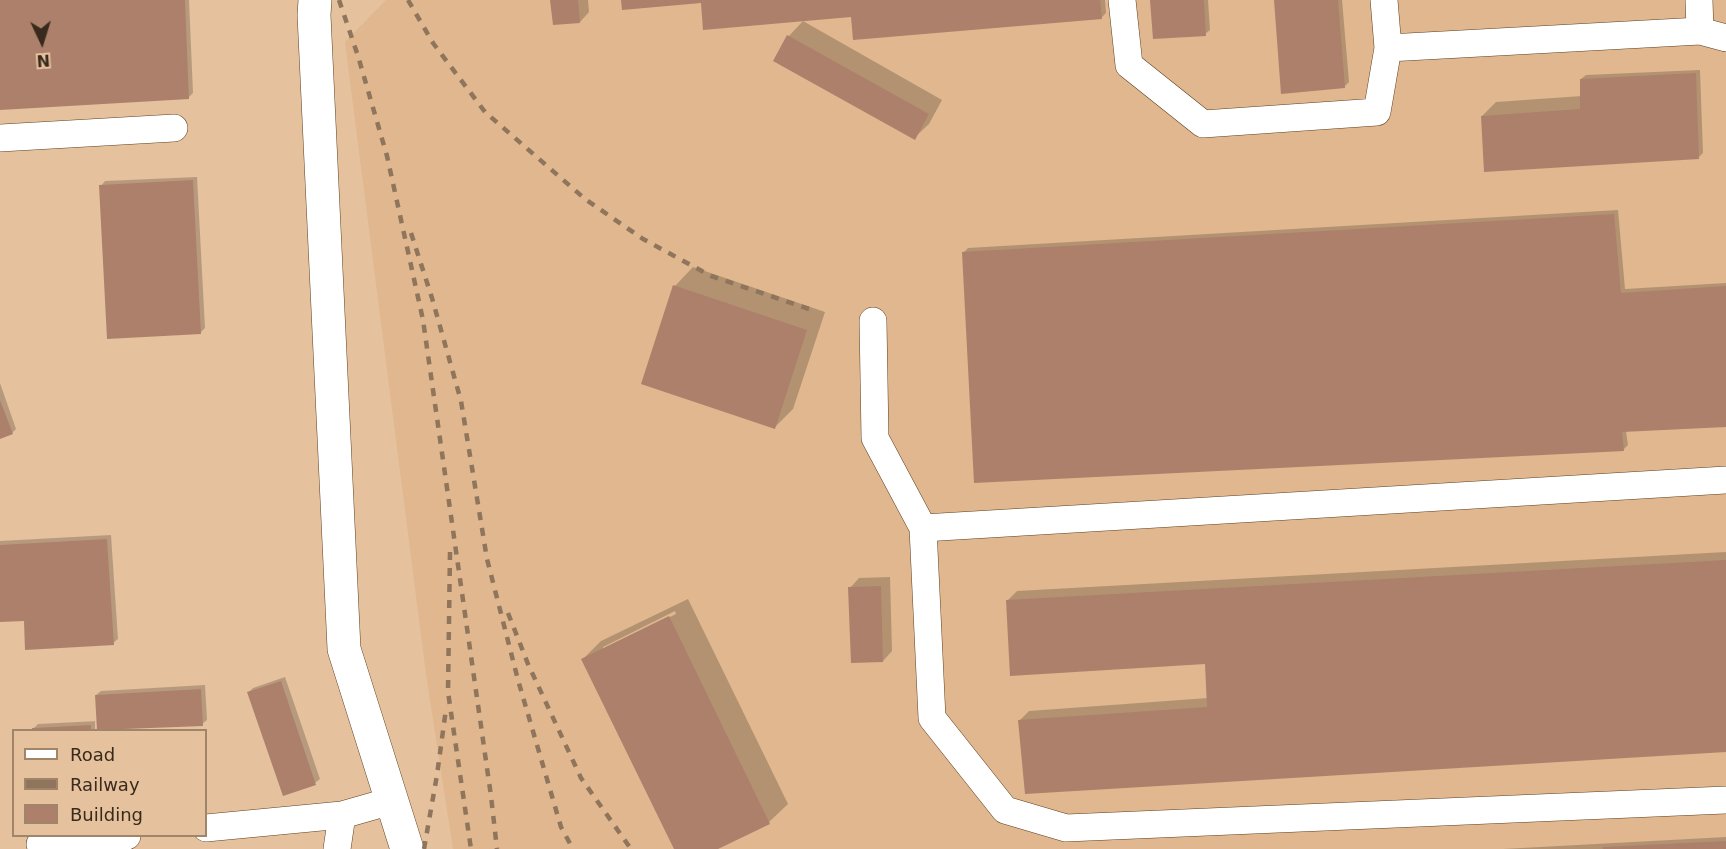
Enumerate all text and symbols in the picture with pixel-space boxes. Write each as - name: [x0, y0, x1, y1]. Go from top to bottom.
- north arrow: [12, 12, 72, 72]
- text: N: [36, 51, 51, 70]
- legend: [12, 729, 207, 837]
- text: Road: [70, 744, 115, 765]
- text: Railway: [70, 774, 140, 795]
- text: Building: [70, 804, 143, 825]

